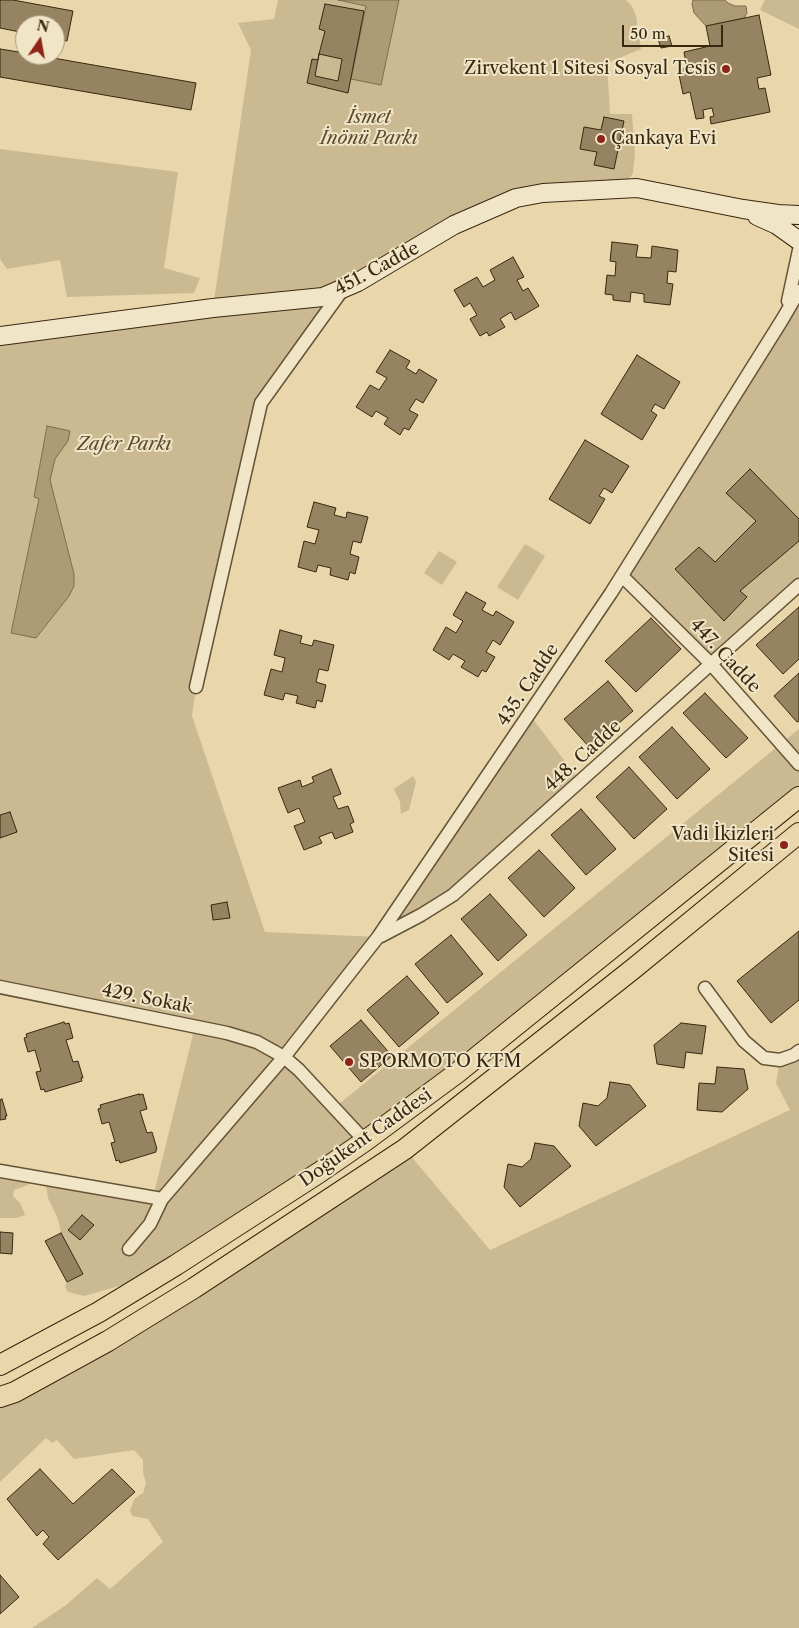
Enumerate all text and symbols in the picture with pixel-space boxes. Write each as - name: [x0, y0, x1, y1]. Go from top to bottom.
- north arrow: [15, 15, 65, 65]
- scale bar: [624, 15, 725, 47]
- text: N: [35, 16, 51, 36]
- text: 50 m: [630, 24, 666, 43]
- place label: Zirvekent 1 Sitesi Sosyal Tesis: [464, 58, 716, 80]
- marker: Zirvekent 1 Sitesi Sosyal Tesis: [720, 63, 732, 75]
- park label: İsmet İnönü Parkı: [320, 107, 418, 150]
- place label: Çankaya Evi: [611, 128, 716, 150]
- marker: Çankaya Evi: [595, 133, 607, 145]
- street label: 451. Cadde: [331, 238, 423, 300]
- park label: Zafer Parkı: [76, 434, 172, 456]
- street label: 447. Cadde: [685, 614, 765, 698]
- street label: 435. Cadde: [492, 640, 564, 730]
- street label: 448. Cadde: [540, 716, 626, 796]
- place label: Vadi İkizleri Sitesi: [671, 824, 774, 866]
- marker: Vadi İkizleri Sitesi: [778, 839, 790, 851]
- street label: 429. Sokak: [100, 980, 194, 1018]
- place label: SPORMOTO KTM: [359, 1051, 521, 1073]
- marker: SPORMOTO KTM: [343, 1056, 355, 1068]
- street label: Doğukent Caddesi: [296, 1084, 436, 1192]

